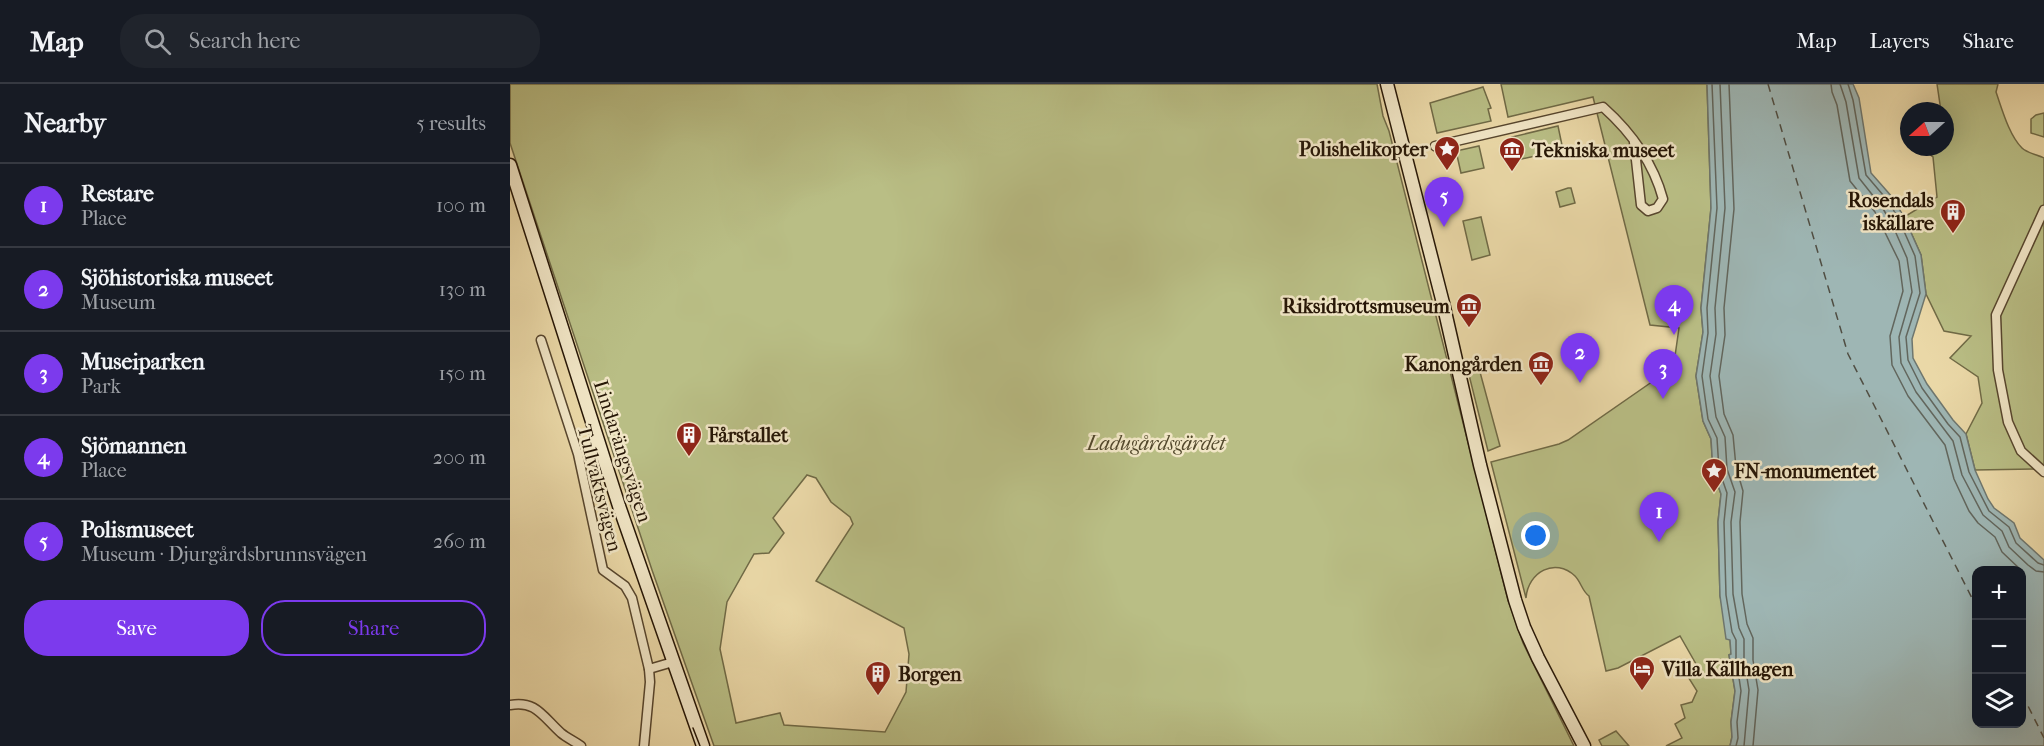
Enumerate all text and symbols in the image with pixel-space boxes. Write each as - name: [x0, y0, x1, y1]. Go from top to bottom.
- search box: [120, 14, 540, 68]
- text: Map: [30, 25, 84, 58]
- icon: search: [141, 25, 174, 58]
- text: Search here: [189, 28, 300, 54]
- text: Map: [1796, 29, 1837, 53]
- text: Layers: [1870, 29, 1929, 53]
- text: Share: [1962, 29, 2014, 53]
- north arrow: [1900, 102, 1954, 156]
- text: Nearby: [24, 108, 106, 139]
- text: 5 results: [416, 112, 486, 135]
- place icon: Polishelikopter: [1432, 134, 1462, 172]
- museum icon: Tekniska museet: [1497, 135, 1527, 173]
- place label: Polishelikopter: [1299, 138, 1428, 161]
- place label: Tekniska museet: [1531, 139, 1676, 162]
- pin: 5: [1424, 178, 1464, 227]
- text: Restare: [81, 181, 154, 207]
- place label: Rosendals iskällare: [1848, 189, 1935, 235]
- text: 1: [40, 194, 47, 217]
- text: 100 m: [436, 194, 486, 217]
- building icon: Rosendals iskällare: [1938, 197, 1968, 235]
- text: Place: [81, 207, 127, 230]
- text: Sjöhistoriska museet: [81, 265, 273, 291]
- text: 2: [38, 278, 49, 301]
- text: 130 m: [439, 278, 486, 301]
- pin: 4: [1654, 286, 1694, 335]
- text: Museum: [81, 291, 156, 314]
- museum icon: Riksidrottsmuseum: [1454, 291, 1484, 329]
- place label: Riksidrottsmuseum: [1282, 295, 1450, 318]
- pin: 2: [1560, 334, 1600, 383]
- text: Museiparken: [81, 349, 205, 375]
- museum icon: Kanongården: [1526, 349, 1556, 387]
- pin: 3: [1644, 350, 1682, 399]
- place label: Kanongården: [1404, 353, 1522, 376]
- text: 3: [39, 362, 48, 385]
- text: 150 m: [438, 362, 486, 385]
- text: Park: [81, 375, 121, 398]
- street label: Lindarängsvägen: [589, 377, 656, 526]
- building icon: Fårstallet: [674, 420, 704, 458]
- street label: Tullvaktsvägen: [573, 422, 627, 554]
- place label: Fårstallet: [707, 424, 789, 447]
- park label: Ladugårdsgärdet: [1085, 432, 1227, 455]
- text: Sjömannen: [81, 433, 187, 459]
- text: 4: [38, 446, 49, 469]
- text: 200 m: [433, 446, 486, 469]
- place icon: FN-monumentet: [1699, 456, 1729, 494]
- text: Place: [81, 459, 127, 482]
- place label: FN-monumentet: [1733, 460, 1877, 483]
- pin: 1: [1640, 492, 1678, 542]
- text: Polismuseet: [81, 517, 194, 543]
- your location: [1521, 521, 1550, 550]
- text: 5: [39, 530, 48, 553]
- text: 260 m: [433, 530, 486, 553]
- text: Museum · Djurgårdsbrunnsvägen: [81, 543, 367, 566]
- map controls: [1972, 566, 2026, 728]
- button: +: [1972, 566, 2026, 620]
- button: Save: [24, 600, 249, 656]
- button: Share: [261, 600, 486, 656]
- button: −: [1972, 620, 2026, 674]
- hotel icon: Villa Källhagen: [1627, 654, 1657, 692]
- place label: Villa Källhagen: [1661, 658, 1794, 681]
- building icon: Borgen: [863, 659, 893, 697]
- place label: Borgen: [898, 663, 962, 686]
- button: layers: [1972, 674, 2026, 728]

